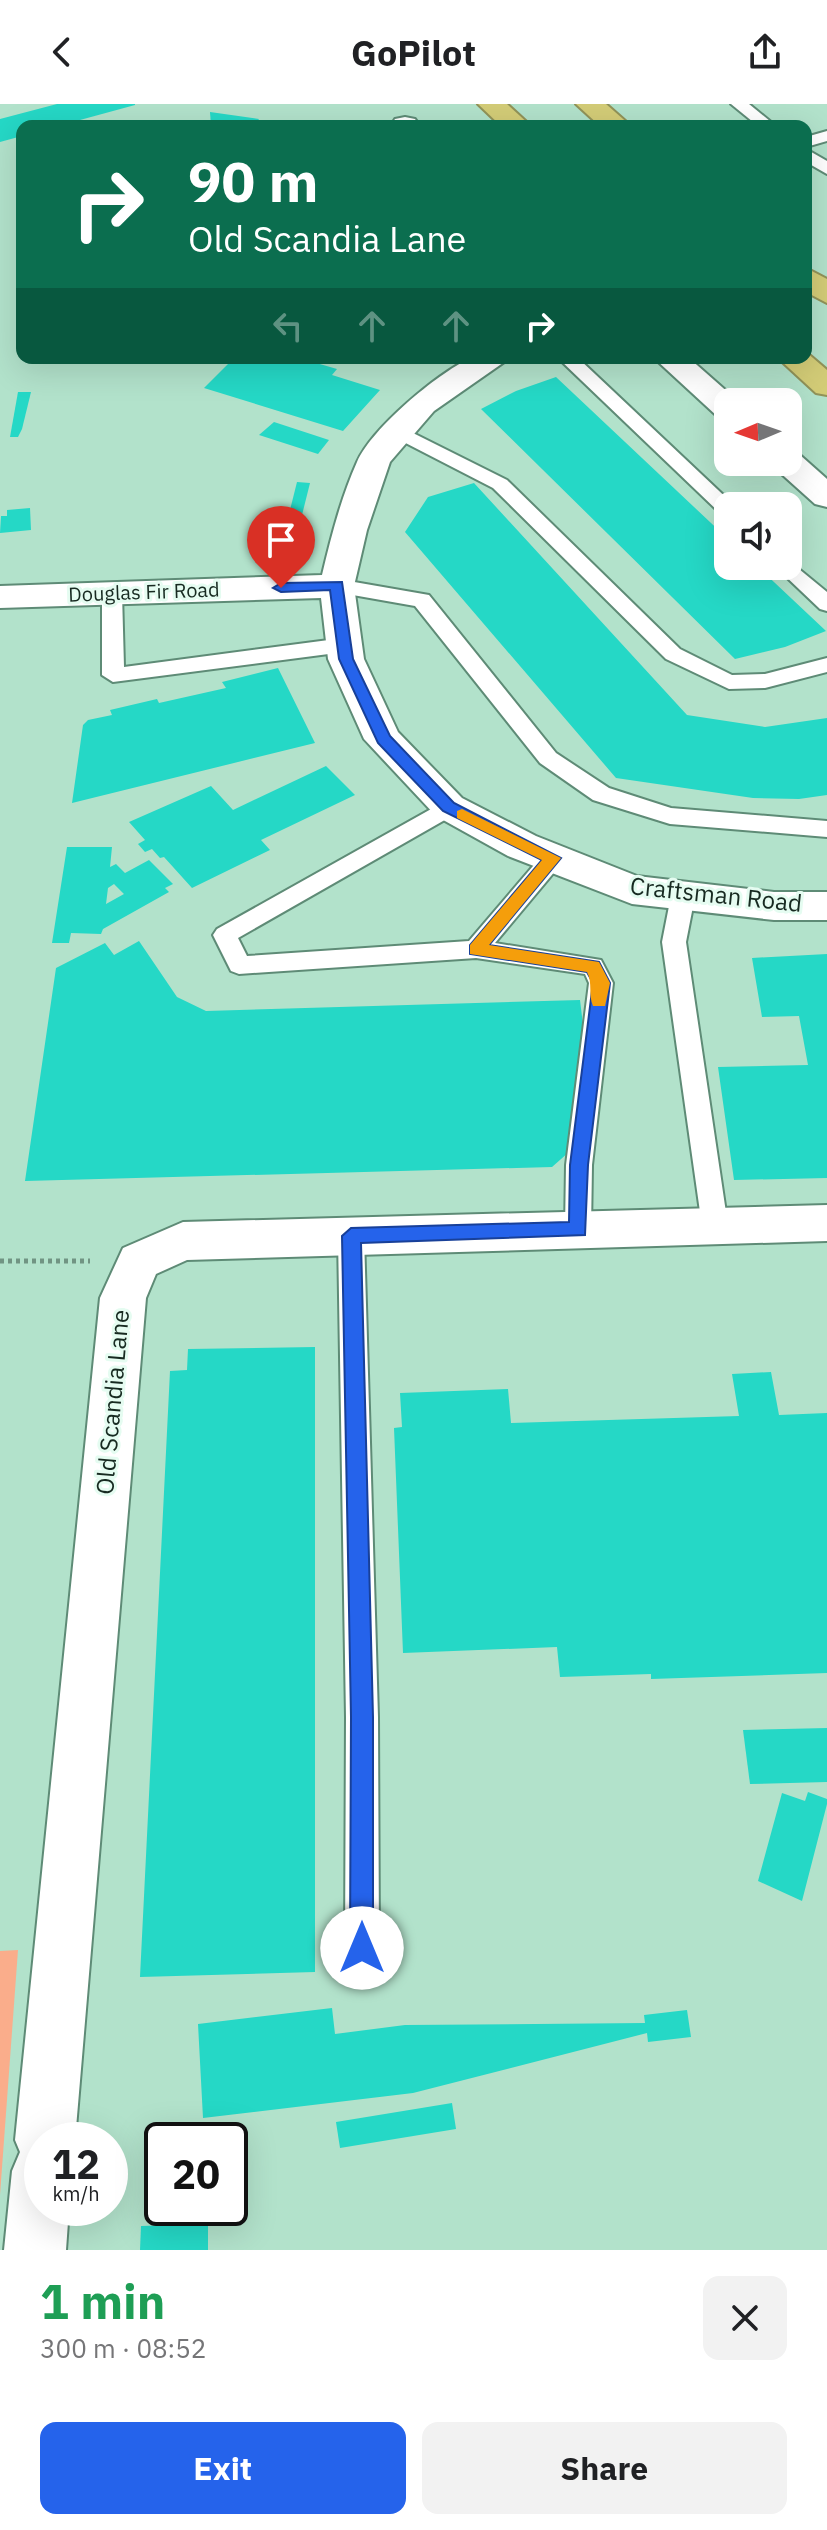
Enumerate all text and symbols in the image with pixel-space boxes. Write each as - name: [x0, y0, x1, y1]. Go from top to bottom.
- text: GoPilot: [351, 29, 476, 76]
- icon: back: [40, 30, 84, 74]
- icon: share: [743, 30, 787, 74]
- text: 90 m: [188, 145, 318, 217]
- icon: right: [56, 152, 160, 256]
- text: Old Scandia Lane: [188, 215, 466, 262]
- icon: left: [266, 304, 310, 348]
- icon: ahead: [350, 304, 394, 348]
- icon: ahead: [434, 304, 478, 348]
- icon: right: [518, 304, 562, 348]
- north arrow: [714, 388, 802, 476]
- map controls: [714, 388, 802, 580]
- button: sound: [714, 492, 802, 580]
- pin: [247, 506, 315, 588]
- icon: arrive: [259, 518, 303, 562]
- street label: Douglas Fir Road: [68, 575, 220, 608]
- street label: Craftsman Road: [629, 869, 804, 919]
- street label: Old Scandia Lane: [88, 1308, 136, 1496]
- position arrow: [320, 1906, 404, 1990]
- speed limit sign: 20: [144, 2122, 248, 2226]
- text: 12: [52, 2138, 100, 2190]
- text: km/h: [52, 2180, 100, 2207]
- text: 1 min: [40, 2270, 165, 2332]
- button: close: [703, 2276, 787, 2360]
- text: 300 m · 08:52: [40, 2331, 206, 2365]
- button: Exit: [40, 2422, 406, 2514]
- button: Share: [422, 2422, 787, 2514]

